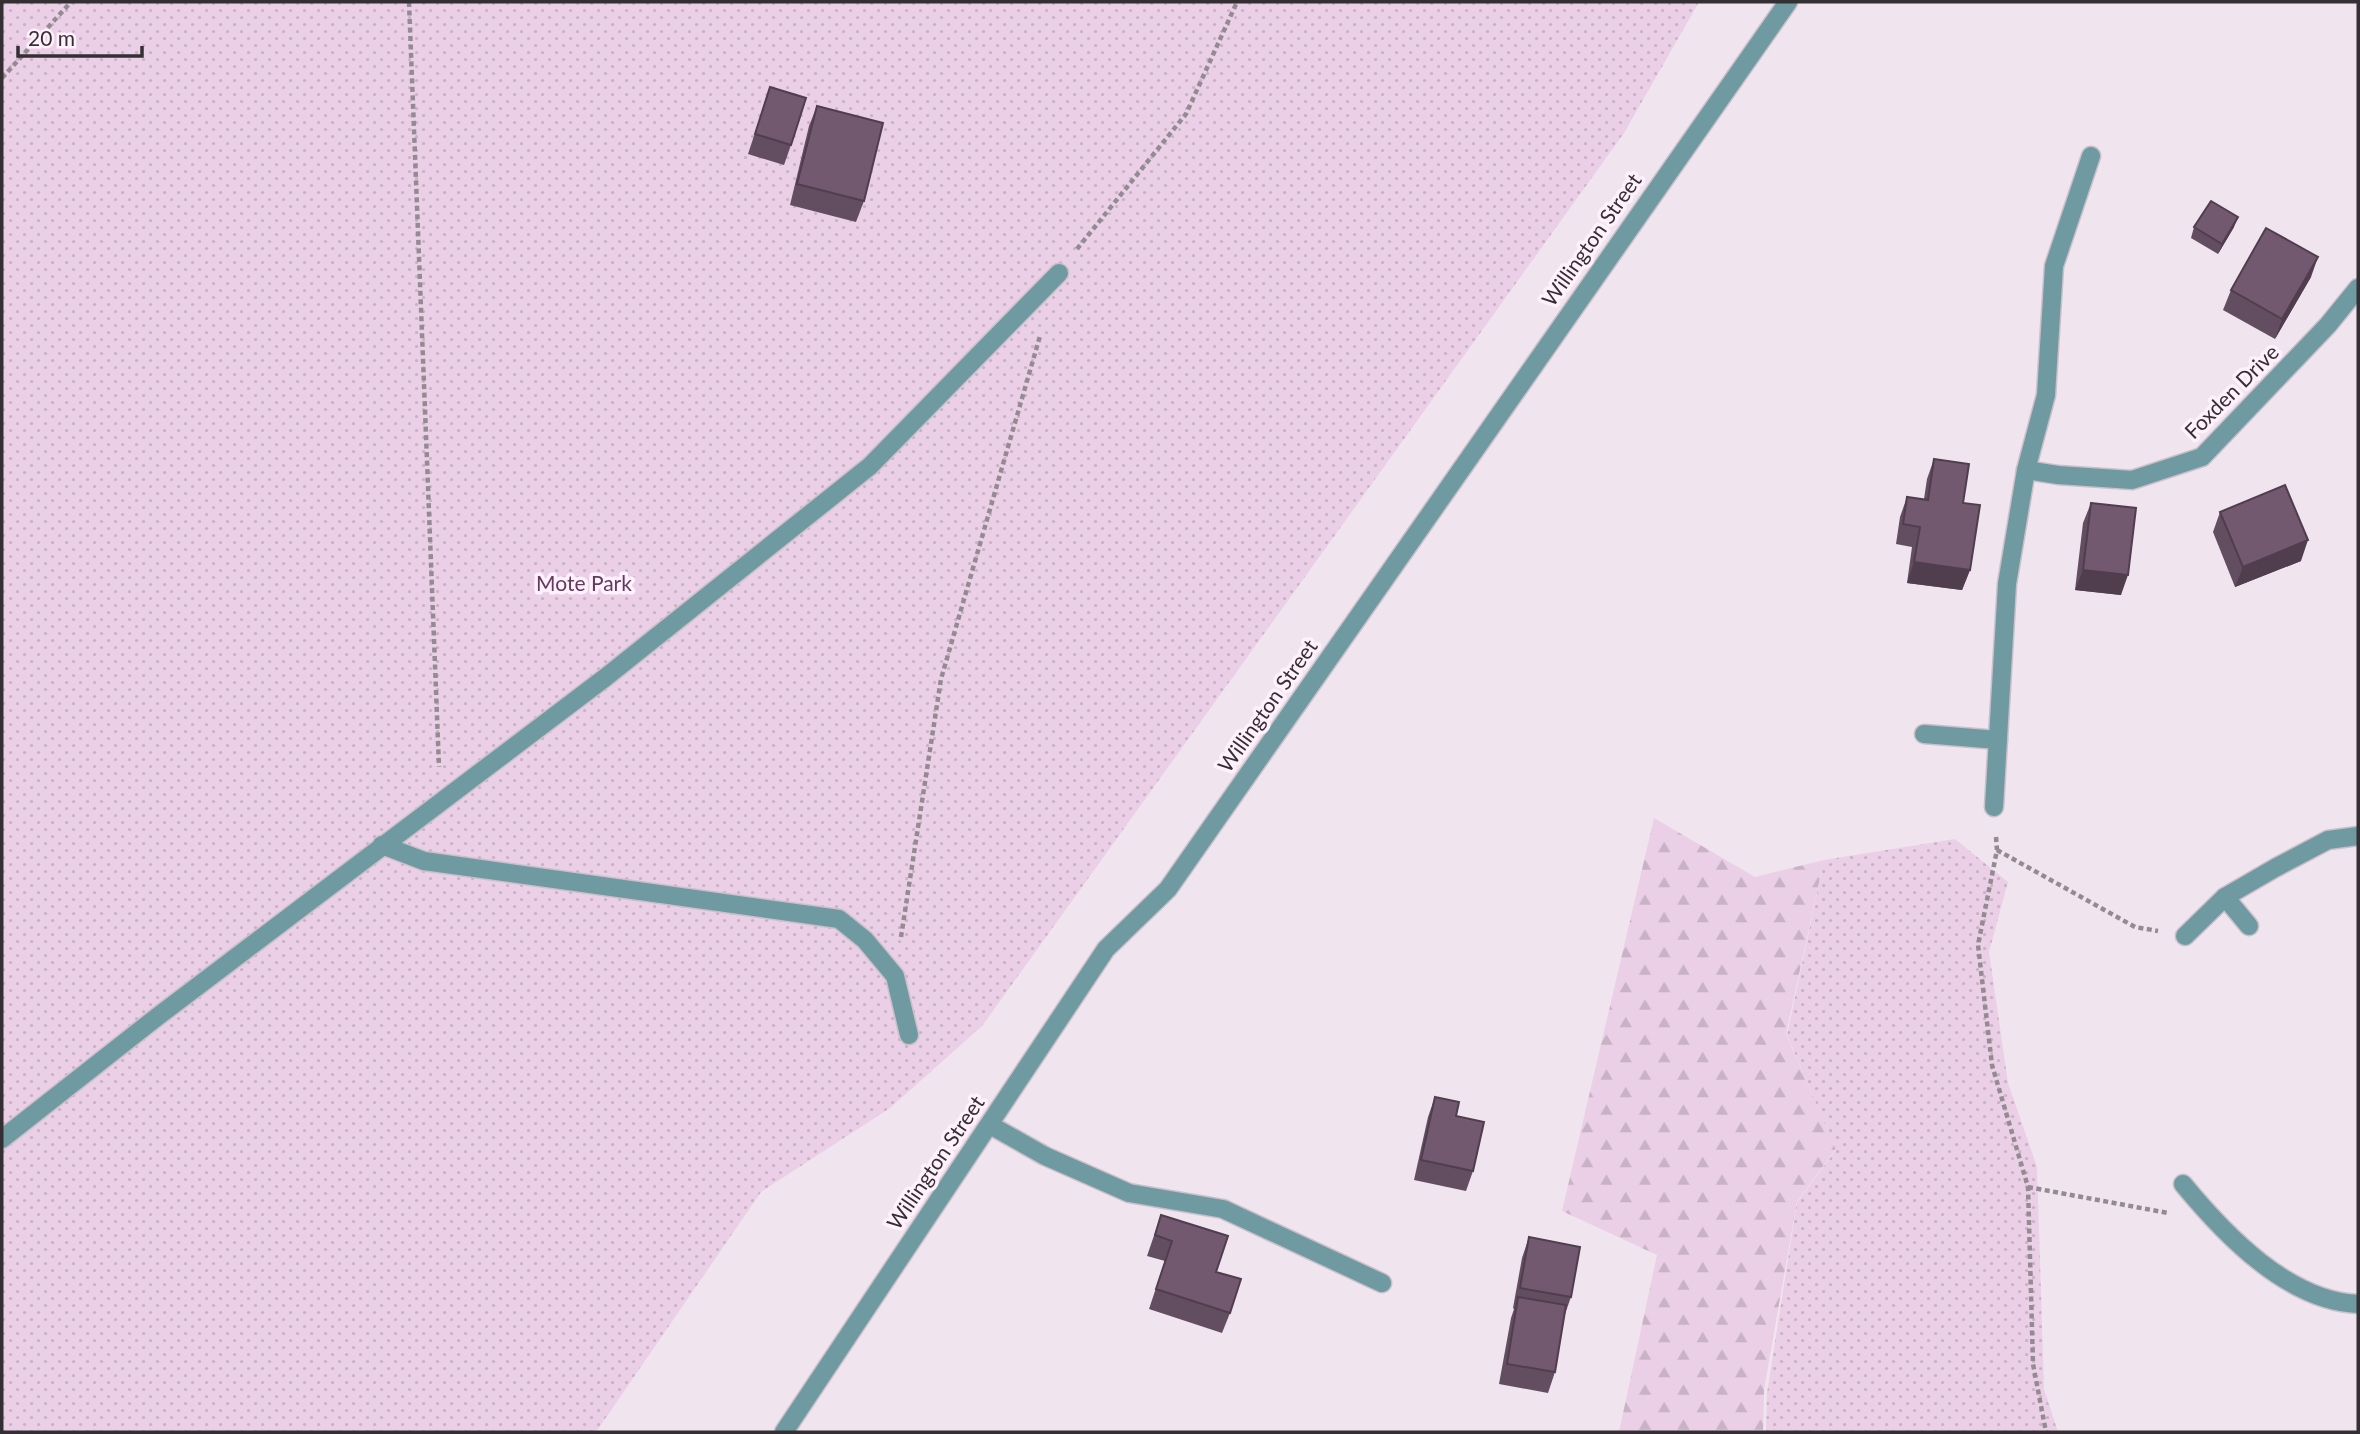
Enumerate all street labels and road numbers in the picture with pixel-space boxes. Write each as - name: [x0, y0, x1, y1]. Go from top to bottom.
- street label: Willington Street: [1536, 168, 1646, 310]
- street label: Foxden Drive: [2179, 339, 2283, 443]
- street label: Willington Street: [1212, 634, 1322, 776]
- street label: Willington Street: [881, 1090, 989, 1234]

